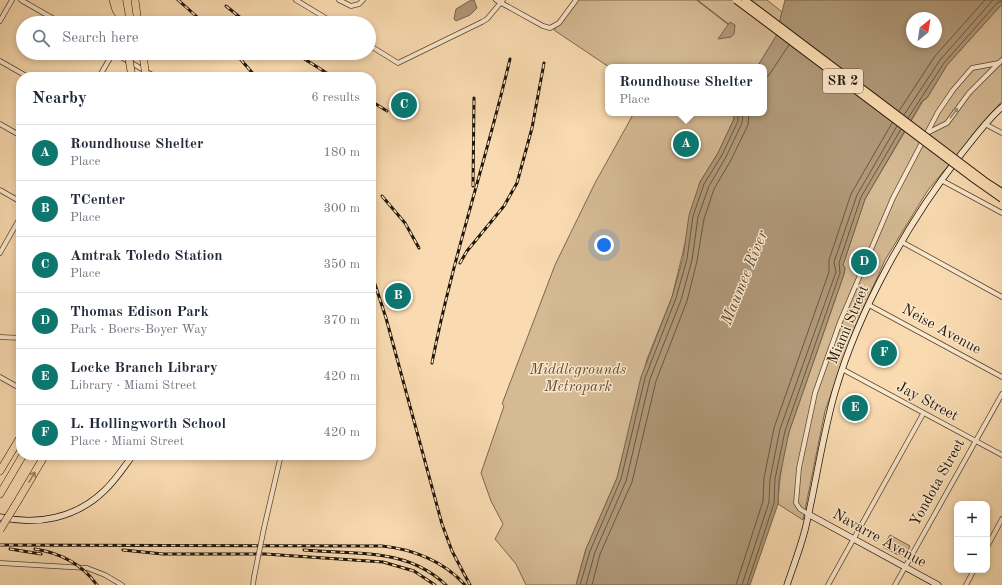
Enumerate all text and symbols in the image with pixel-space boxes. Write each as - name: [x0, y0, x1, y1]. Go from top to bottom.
- north arrow: [906, 12, 942, 48]
- search box: [16, 16, 376, 60]
- icon: search: [30, 27, 52, 49]
- text: Search here: [62, 31, 139, 46]
- popup: [605, 64, 767, 116]
- road number: SR 2: [823, 69, 863, 93]
- text: Roundhouse Shelter: [619, 75, 753, 90]
- text: Nearby: [32, 90, 87, 107]
- pin: C: [391, 90, 417, 120]
- text: 6 results: [311, 91, 360, 104]
- text: Place: [619, 93, 650, 106]
- one-way arrow: [950, 108, 958, 119]
- pin: A: [673, 129, 699, 159]
- text: Roundhouse Shelter: [70, 137, 204, 152]
- text: A: [40, 146, 50, 159]
- text: 180 m: [323, 146, 360, 159]
- text: Place: [70, 155, 100, 168]
- text: TCenter: [70, 193, 125, 208]
- text: B: [40, 202, 50, 215]
- text: 300 m: [323, 202, 360, 215]
- text: Place: [70, 211, 100, 224]
- water label: Maumee River: [718, 227, 772, 328]
- your location: [594, 235, 614, 255]
- pin: D: [851, 247, 877, 277]
- text: Amtrak Toledo Station: [70, 249, 223, 264]
- text: C: [41, 258, 49, 271]
- text: 350 m: [323, 258, 360, 271]
- text: Place: [70, 267, 100, 280]
- pin: B: [385, 281, 411, 311]
- street label: Miami Street: [826, 283, 872, 367]
- street label: Neise Avenue: [899, 302, 983, 358]
- text: Thomas Edison Park: [70, 305, 209, 320]
- text: D: [40, 314, 50, 327]
- text: 370 m: [323, 314, 360, 327]
- text: Park · Boers-Boyer Way: [70, 323, 207, 336]
- pin: F: [871, 338, 897, 368]
- text: Locke Branch Library: [70, 361, 218, 376]
- park label: Middlegrounds Metropark: [529, 363, 626, 395]
- text: E: [41, 370, 49, 383]
- text: 420 m: [323, 370, 360, 383]
- text: Library · Miami Street: [70, 379, 197, 392]
- street label: Jay Street: [894, 380, 960, 424]
- pin: E: [842, 393, 868, 423]
- text: L. Hollingworth School: [70, 417, 226, 432]
- text: F: [41, 426, 49, 439]
- text: 420 m: [323, 426, 360, 439]
- text: Place · Miami Street: [70, 435, 184, 448]
- street label: Yondota Street: [908, 437, 968, 529]
- one-way arrow: [28, 471, 36, 483]
- map controls: [954, 501, 990, 573]
- button: +: [954, 501, 990, 537]
- street label: Navarre Avenue: [830, 507, 928, 571]
- button: −: [954, 537, 990, 573]

